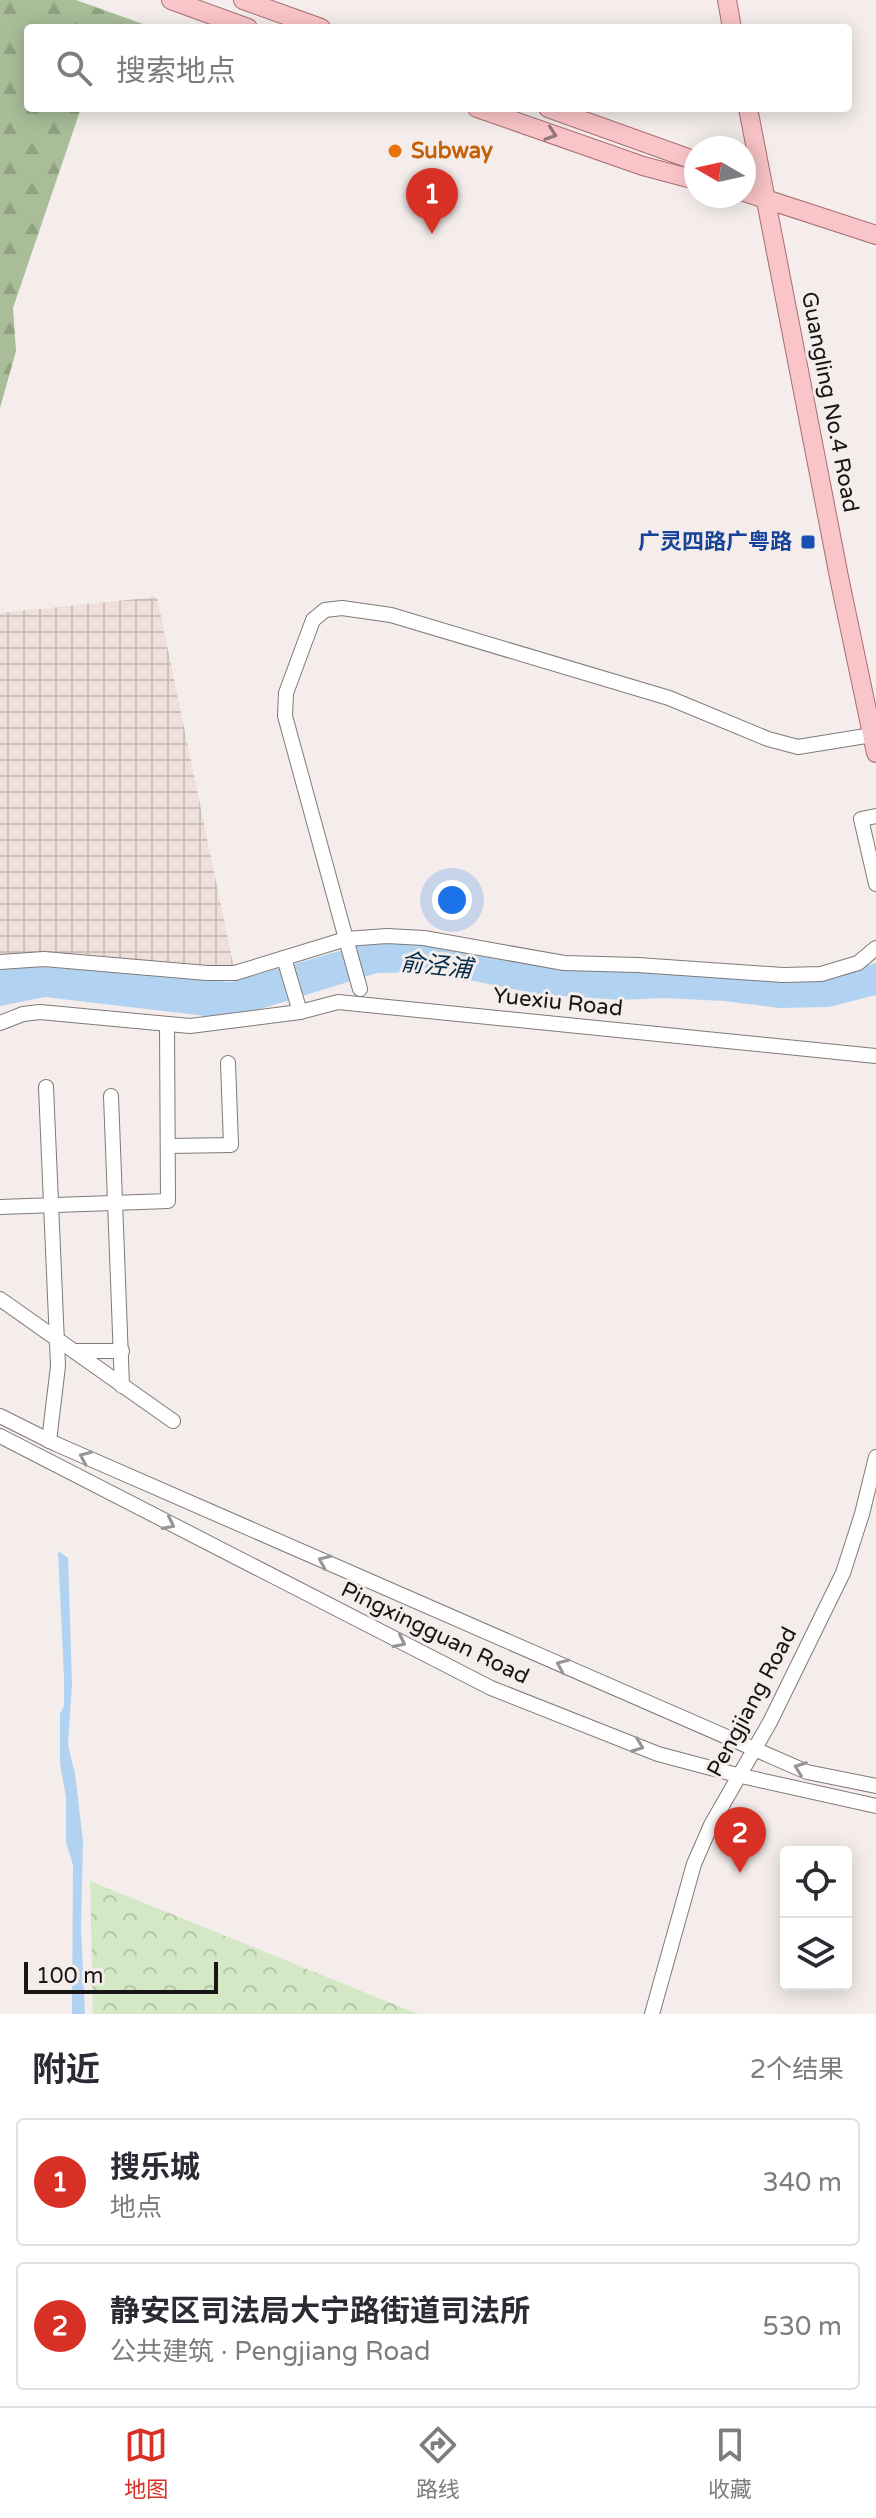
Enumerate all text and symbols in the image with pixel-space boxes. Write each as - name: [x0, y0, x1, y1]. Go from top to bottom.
- search box: [24, 24, 852, 112]
- icon: search: [52, 46, 96, 90]
- text: 搜索地点: [116, 53, 236, 90]
- one-way arrow: [543, 124, 557, 140]
- north arrow: [684, 136, 756, 208]
- place label: Subway: [411, 138, 493, 164]
- marker: Subway: [386, 142, 404, 160]
- pin: 1: [406, 168, 458, 234]
- street label: Guangling No.4 Road: [796, 289, 864, 515]
- place label: 广灵四路广粤路: [638, 529, 792, 555]
- marker: 广灵四路广粤路: [799, 533, 817, 551]
- your location: [432, 880, 472, 920]
- water label: 俞泾浦: [399, 948, 477, 985]
- street label: Yuexiu Road: [492, 982, 624, 1022]
- one-way arrow: [79, 1450, 93, 1466]
- one-way arrow: [160, 1514, 175, 1529]
- one-way arrow: [317, 1554, 332, 1570]
- street label: Pingxingguan Road: [337, 1576, 533, 1690]
- street label: Pengjiang Road: [702, 1623, 802, 1781]
- one-way arrow: [392, 1632, 407, 1648]
- one-way arrow: [556, 1658, 570, 1674]
- one-way arrow: [630, 1736, 644, 1753]
- one-way arrow: [794, 1761, 808, 1778]
- pin: 2: [714, 1807, 766, 1873]
- map controls: [780, 1846, 852, 1990]
- button: locate: [780, 1846, 852, 1918]
- button: layers: [780, 1918, 852, 1990]
- scale bar: [24, 1958, 218, 1994]
- text: 100 m: [36, 1963, 103, 1989]
- text: 附近: [32, 2050, 100, 2091]
- text: 2个结果: [750, 2054, 844, 2085]
- text: 搜乐城: [110, 2149, 200, 2186]
- text: 1: [52, 2167, 68, 2198]
- text: 340 m: [762, 2167, 842, 2198]
- text: 地点: [110, 2192, 162, 2223]
- text: 静安区司法局大宁路街道司法所: [110, 2293, 530, 2330]
- text: 2: [52, 2311, 68, 2342]
- text: 530 m: [762, 2311, 842, 2342]
- text: 公共建筑 · Pengjiang Road: [110, 2336, 430, 2367]
- tab: 地图: [124, 2423, 168, 2503]
- tab: 路线: [416, 2423, 460, 2503]
- tab: 收藏: [708, 2423, 752, 2503]

